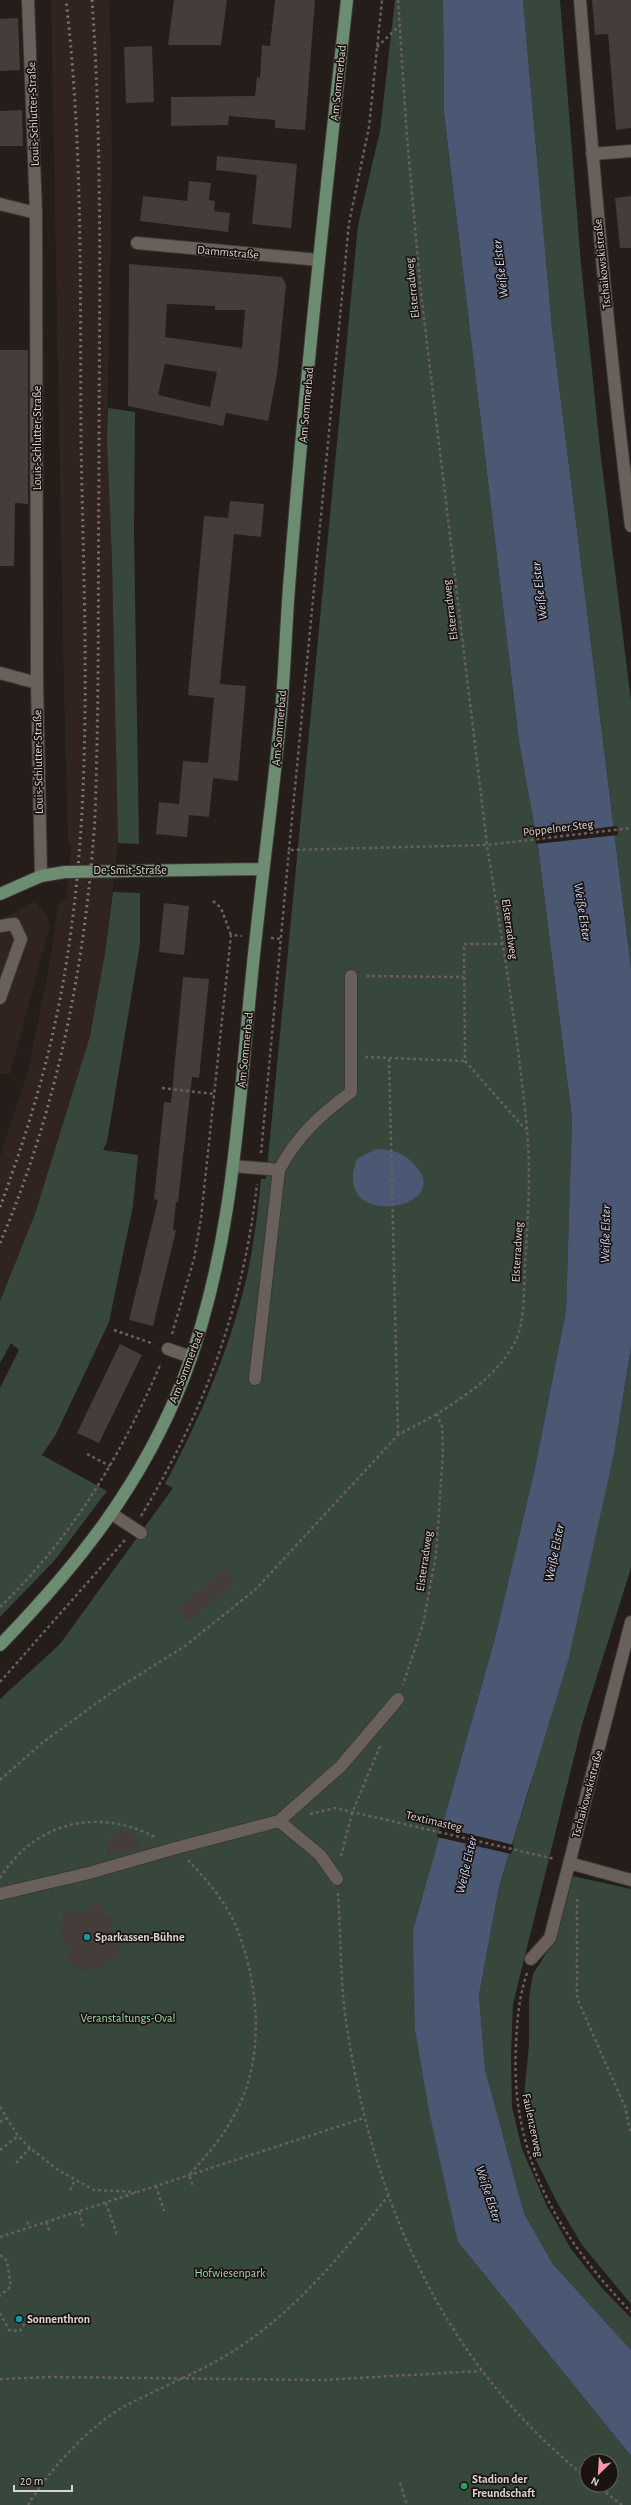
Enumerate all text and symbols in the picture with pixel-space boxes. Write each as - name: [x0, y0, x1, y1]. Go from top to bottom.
- street label: Am Sommerbad: [328, 45, 348, 121]
- street label: Louis-Schlutter-Straße: [25, 62, 41, 166]
- street label: Tschaikowskistraße: [591, 218, 613, 310]
- water label: Weiße Elster: [491, 238, 511, 299]
- street label: Dammstraße: [197, 243, 259, 261]
- street label: Elsterradweg: [403, 257, 421, 319]
- street label: Am Sommerbad: [297, 367, 315, 443]
- street label: Louis-Schlutter-Straße: [31, 386, 43, 490]
- water label: Weiße Elster: [530, 560, 550, 621]
- street label: Elsterradweg: [440, 579, 460, 641]
- street label: Am Sommerbad: [270, 690, 288, 766]
- street label: Louis-Schlutter-Straße: [31, 710, 45, 814]
- street label: Pöppelner Steg: [522, 818, 594, 838]
- street label: De-Smit-Straße: [93, 864, 167, 876]
- water label: Weiße Elster: [571, 882, 593, 943]
- street label: Elsterradweg: [500, 898, 520, 960]
- street label: Am Sommerbad: [235, 1012, 255, 1088]
- water label: Weiße Elster: [599, 1204, 613, 1263]
- street label: Elsterradweg: [509, 1221, 525, 1283]
- street label: Am Sommerbad: [167, 1329, 205, 1405]
- water label: Weiße Elster: [543, 1522, 567, 1583]
- street label: Elsterradweg: [414, 1530, 434, 1592]
- street label: Tschaikowskistraße: [569, 1749, 605, 1839]
- street label: Textimasteg: [405, 1809, 463, 1833]
- water label: Weiße Elster: [454, 1834, 480, 1895]
- place label: Sparkassen-Bühne: [95, 1931, 185, 1943]
- marker: Sparkassen-Bühne: [82, 1932, 92, 1942]
- park label: Veranstaltungs-Oval: [81, 2012, 175, 2024]
- street label: Faulenzerweg: [520, 2092, 546, 2158]
- water label: Weiße Elster: [473, 2164, 503, 2225]
- park label: Hofwiesenpark: [194, 2267, 266, 2279]
- place label: Sonnenthron: [27, 2313, 90, 2325]
- marker: Sonnenthron: [14, 2314, 24, 2324]
- north arrow: [579, 2453, 619, 2493]
- scale bar: [14, 2467, 72, 2493]
- place label: Stadion der Freundschaft: [472, 2473, 535, 2499]
- text: 20 m: [20, 2475, 43, 2487]
- text: N: [589, 2475, 601, 2488]
- marker: Stadion der Freundschaft: [459, 2481, 469, 2491]

